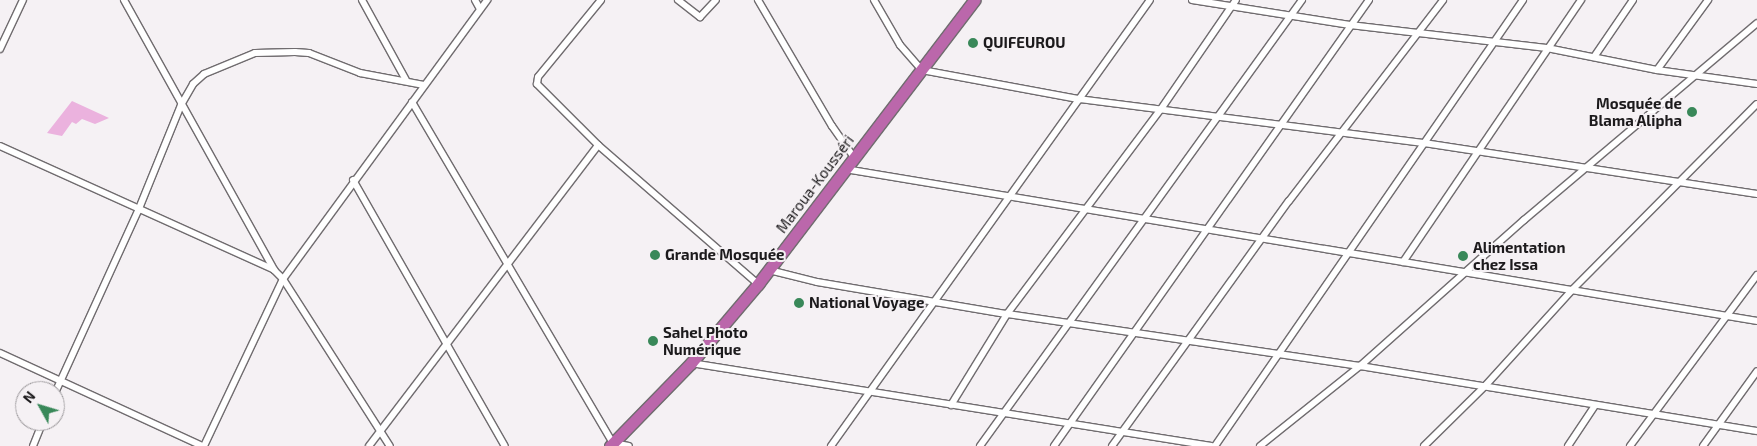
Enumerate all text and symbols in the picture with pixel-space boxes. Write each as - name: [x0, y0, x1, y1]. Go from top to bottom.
- place label: QUIFEUROU: [983, 34, 1066, 52]
- marker: QUIFEUROU: [967, 37, 979, 49]
- place label: Mosquée de Blama Alipha: [1589, 94, 1682, 129]
- marker: Mosquée de Blama Alipha: [1686, 106, 1698, 118]
- street label: Maroua-Kousséri: [772, 131, 858, 237]
- place label: Alimentation chez Issa: [1473, 238, 1565, 273]
- place label: Grande Mosquée: [665, 246, 785, 264]
- marker: Grande Mosquée: [649, 249, 661, 261]
- marker: Alimentation chez Issa: [1457, 250, 1469, 262]
- place label: National Voyage: [809, 294, 925, 312]
- marker: National Voyage: [793, 297, 805, 309]
- place label: Sahel Photo Numérique: [663, 323, 748, 358]
- marker: Sahel Photo Numérique: [647, 335, 659, 347]
- north arrow: [15, 381, 65, 431]
- text: N: [19, 388, 39, 406]

